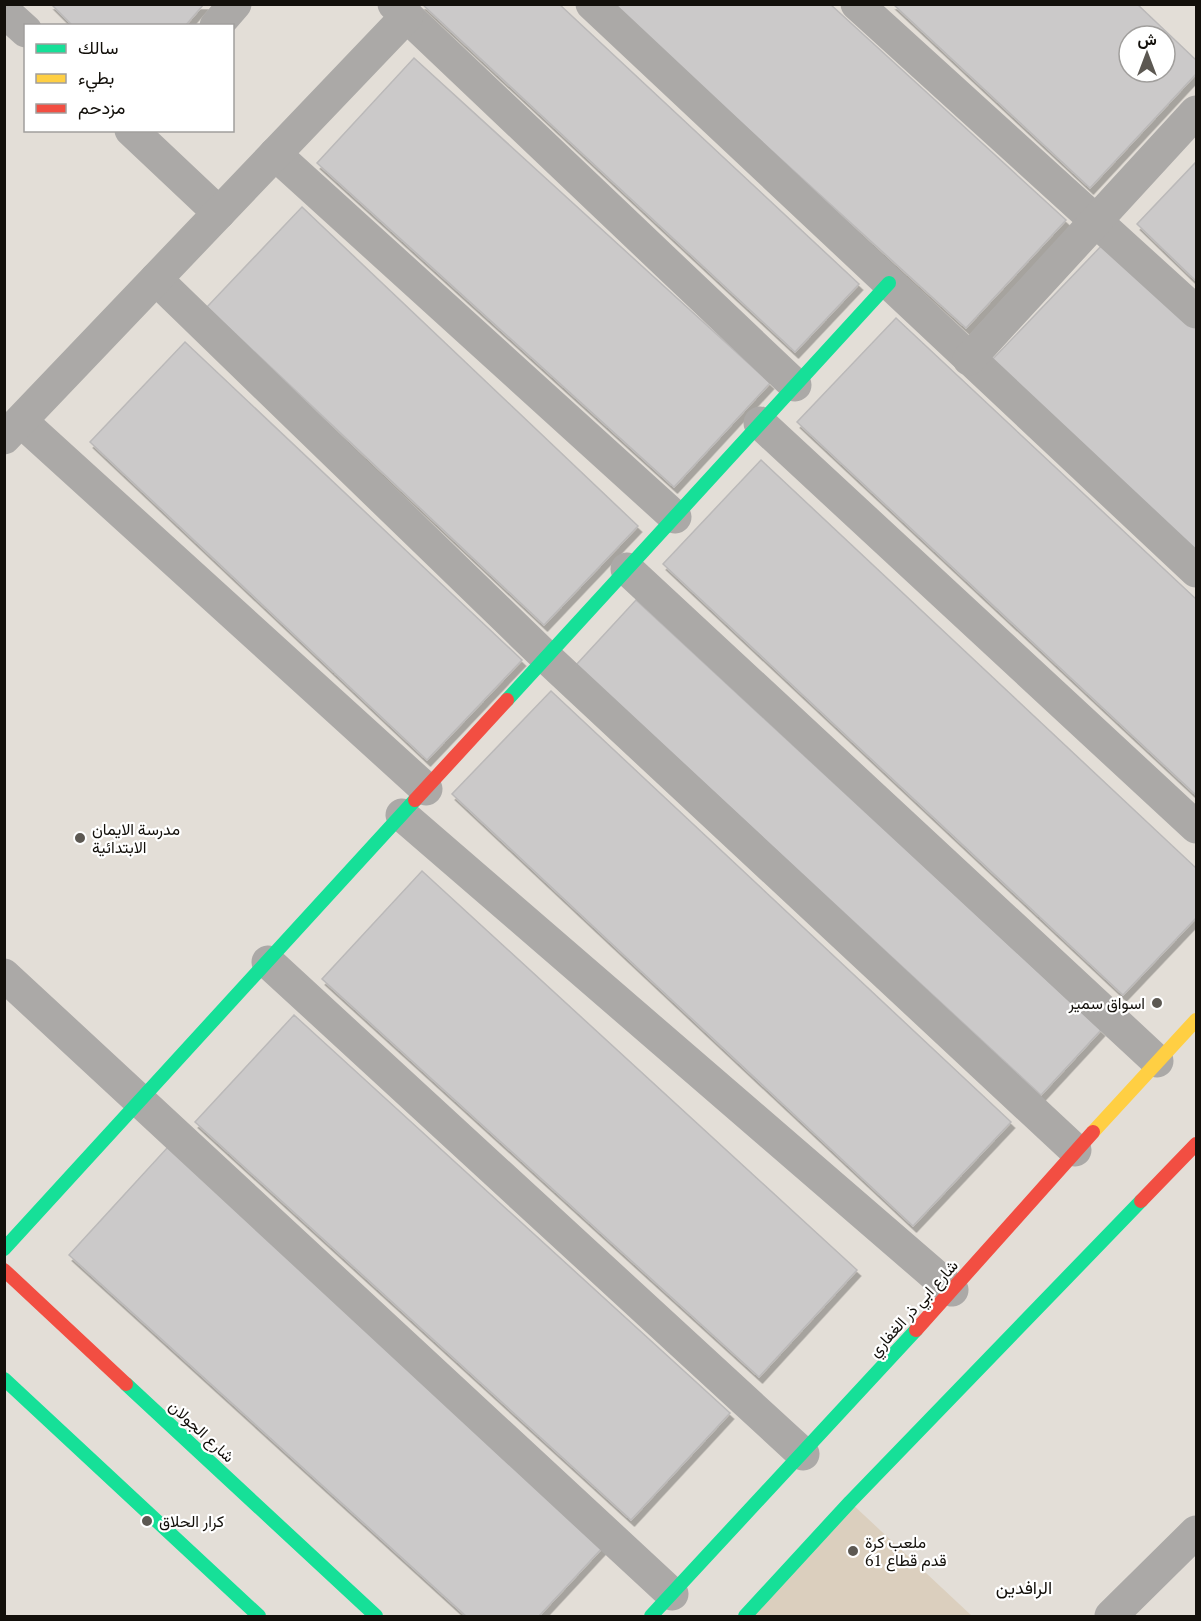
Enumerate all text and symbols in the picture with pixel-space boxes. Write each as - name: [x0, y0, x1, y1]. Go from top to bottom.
- legend: [24, 24, 234, 132]
- north arrow: [1117, 24, 1177, 84]
- text: ش: [1137, 28, 1157, 50]
- text: سالك: [78, 35, 118, 59]
- text: بطيء: [78, 65, 114, 93]
- text: مزدحم: [78, 95, 125, 120]
- place label: مدرسة الايمان الابتدائية: [92, 818, 180, 858]
- marker: مدرسة الايمان الابتدائية: [73, 831, 87, 845]
- place label: اسواق سمير: [1068, 992, 1145, 1014]
- marker: اسواق سمير: [1150, 996, 1164, 1010]
- street label: شارع ابي ذر الغفاري: [863, 1255, 965, 1363]
- street label: شارع الجولان: [164, 1395, 240, 1468]
- place label: كرار الحلاق: [159, 1510, 224, 1532]
- marker: كرار الحلاق: [140, 1514, 154, 1528]
- place label: ملعب كرة قدم قطاع 61: [865, 1531, 947, 1572]
- marker: ملعب كرة قدم قطاع 61: [846, 1544, 860, 1558]
- district label: الرافدين: [996, 1575, 1052, 1599]

